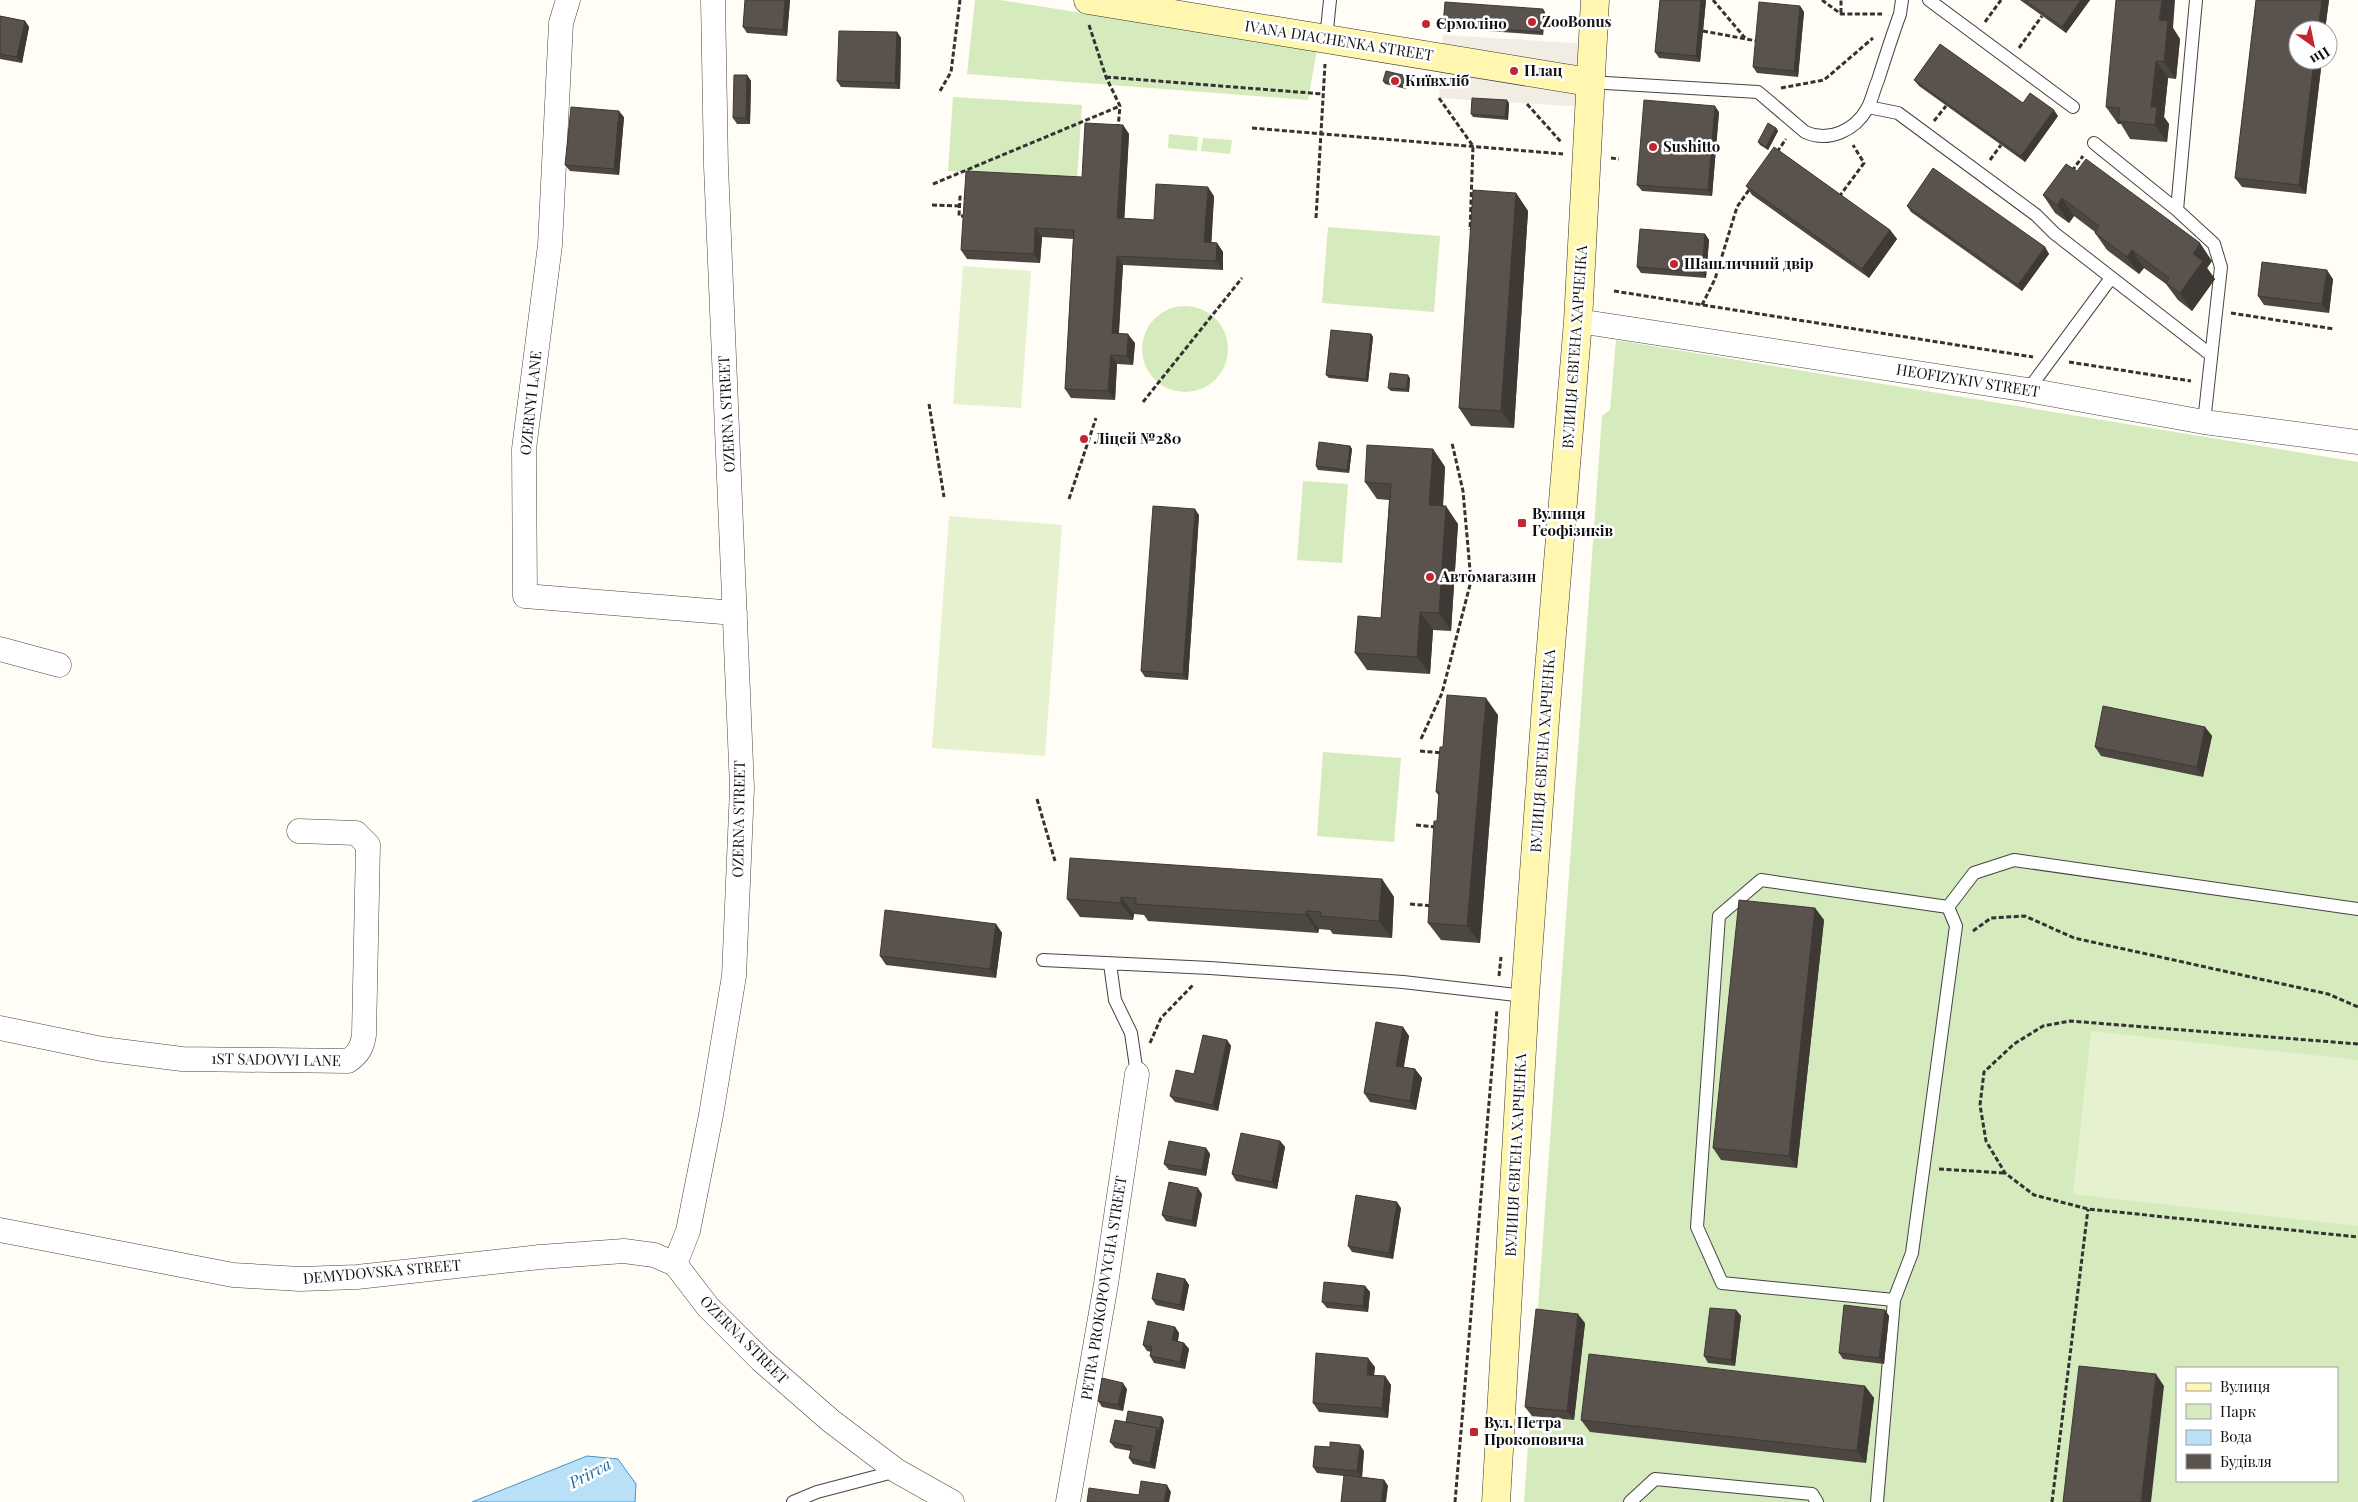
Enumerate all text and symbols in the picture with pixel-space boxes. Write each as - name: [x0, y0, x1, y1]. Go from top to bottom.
- place label: ZooBonus: [1542, 11, 1612, 31]
- place label: Єрмоліно: [1436, 13, 1507, 33]
- street label: IVANA DIACHENKA STREET: [1243, 15, 1435, 65]
- marker: ZooBonus: [1526, 16, 1538, 28]
- marker: Єрмоліно: [1420, 18, 1432, 30]
- north arrow: [2288, 20, 2338, 70]
- text: Пн: [2307, 43, 2334, 70]
- place label: Плац: [1524, 60, 1563, 80]
- marker: Плац: [1508, 65, 1520, 77]
- place label: Київхліб: [1405, 70, 1470, 90]
- marker: Київхліб: [1389, 75, 1401, 87]
- place label: Sushitto: [1663, 136, 1720, 156]
- marker: Sushitto: [1647, 141, 1659, 153]
- street label: ВУЛИЦЯ ЄВГЕНА ХАРЧЕНКА: [1557, 244, 1591, 449]
- place label: Шашличний двір: [1684, 253, 1813, 273]
- marker: Шашличний двір: [1668, 258, 1680, 270]
- street label: OZERNYI LANE: [515, 350, 545, 456]
- street label: OZERNA STREET: [713, 355, 739, 473]
- street label: HEOFIZYKIV STREET: [1895, 359, 2041, 401]
- place label: Ліцей №280: [1093, 428, 1181, 448]
- marker: Ліцей №280: [1078, 433, 1090, 445]
- place label: Вулиця Геофізиків: [1532, 503, 1613, 540]
- marker: Вулиця Геофізиків: [1516, 517, 1528, 529]
- place label: Автомагазин: [1439, 566, 1537, 586]
- marker: Автомагазин: [1424, 571, 1436, 583]
- street label: ВУЛИЦЯ ЄВГЕНА ХАРЧЕНКА: [1525, 648, 1559, 853]
- street label: OZERNA STREET: [727, 760, 749, 878]
- street label: 1ST SADOVYI LANE: [211, 1048, 341, 1070]
- street label: ВУЛИЦЯ ЄВГЕНА ХАРЧЕНКА: [1500, 1052, 1530, 1257]
- street label: PETRA PROKOPOVYCHA STREET: [1075, 1174, 1131, 1401]
- street label: DEMYDOVSKA STREET: [302, 1254, 462, 1288]
- street label: OZERNA STREET: [696, 1291, 793, 1388]
- legend: [2176, 1367, 2338, 1482]
- text: Вулиця: [2220, 1376, 2270, 1396]
- text: Парк: [2220, 1401, 2256, 1421]
- place label: Вул. Петра Прокоповича: [1484, 1412, 1584, 1449]
- marker: Вул. Петра Прокоповича: [1468, 1426, 1480, 1438]
- text: Вода: [2220, 1426, 2253, 1446]
- text: Будівля: [2220, 1451, 2272, 1471]
- water label: Prirva: [564, 1453, 614, 1493]

